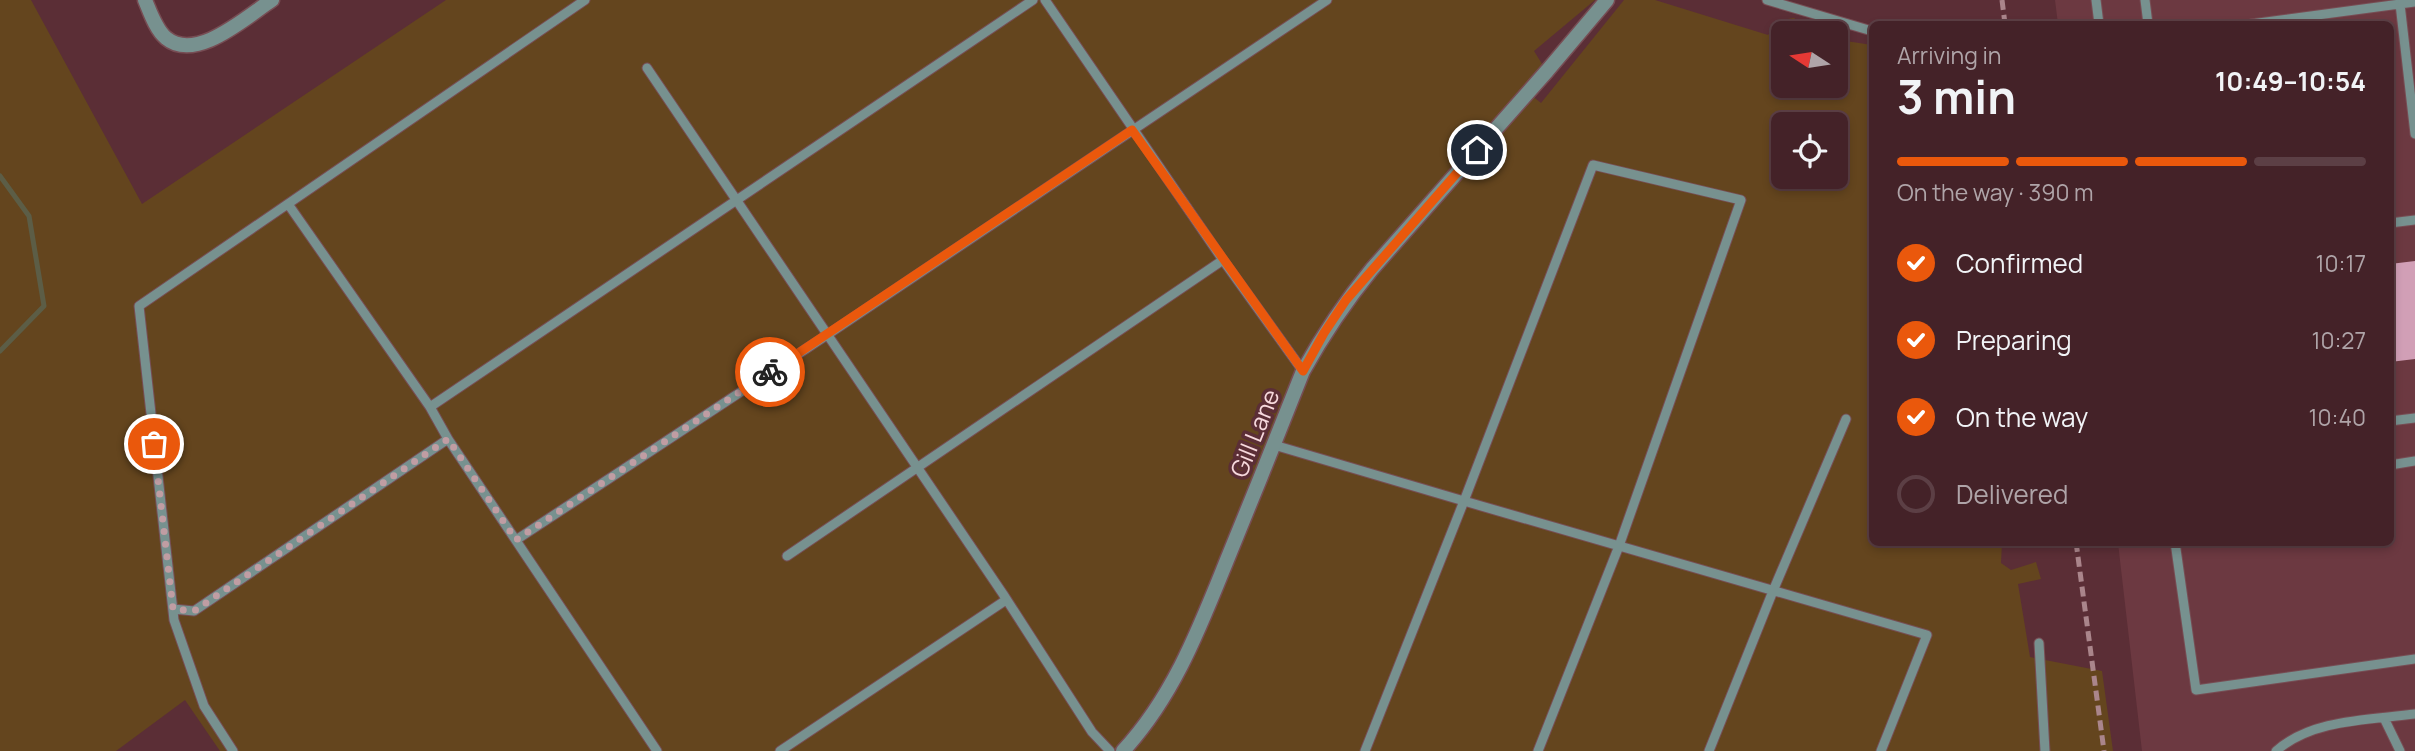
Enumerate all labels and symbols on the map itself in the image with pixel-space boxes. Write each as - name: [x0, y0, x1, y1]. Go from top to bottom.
- north arrow: [1771, 21, 1848, 98]
- pin: [1447, 120, 1507, 180]
- courier: [735, 337, 805, 407]
- street label: Gill Lane: [1221, 384, 1287, 482]
- pin: [124, 414, 184, 474]

